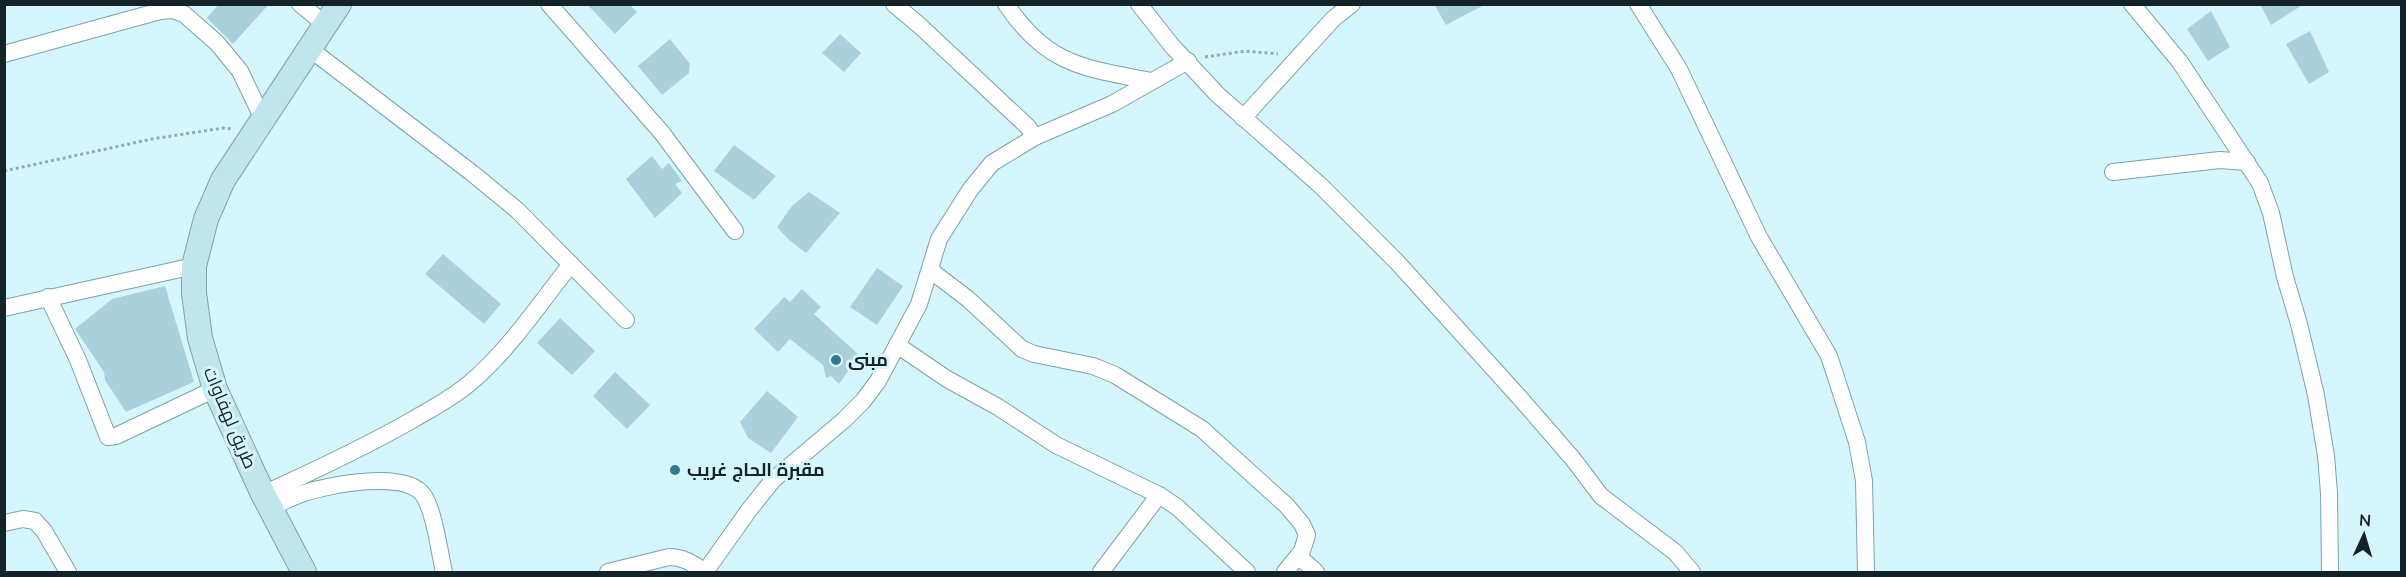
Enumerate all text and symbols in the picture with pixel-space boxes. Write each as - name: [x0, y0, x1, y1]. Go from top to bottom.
- place label: مبنى: [848, 348, 888, 372]
- marker: مبنى: [829, 353, 843, 367]
- street label: طريق لهفاوات: [198, 363, 262, 473]
- place label: مقبرة الحاج غريب: [687, 458, 825, 482]
- marker: مقبرة الحاج غريب: [668, 463, 682, 477]
- north arrow: [2334, 505, 2394, 565]
- text: N: [2358, 510, 2372, 532]

